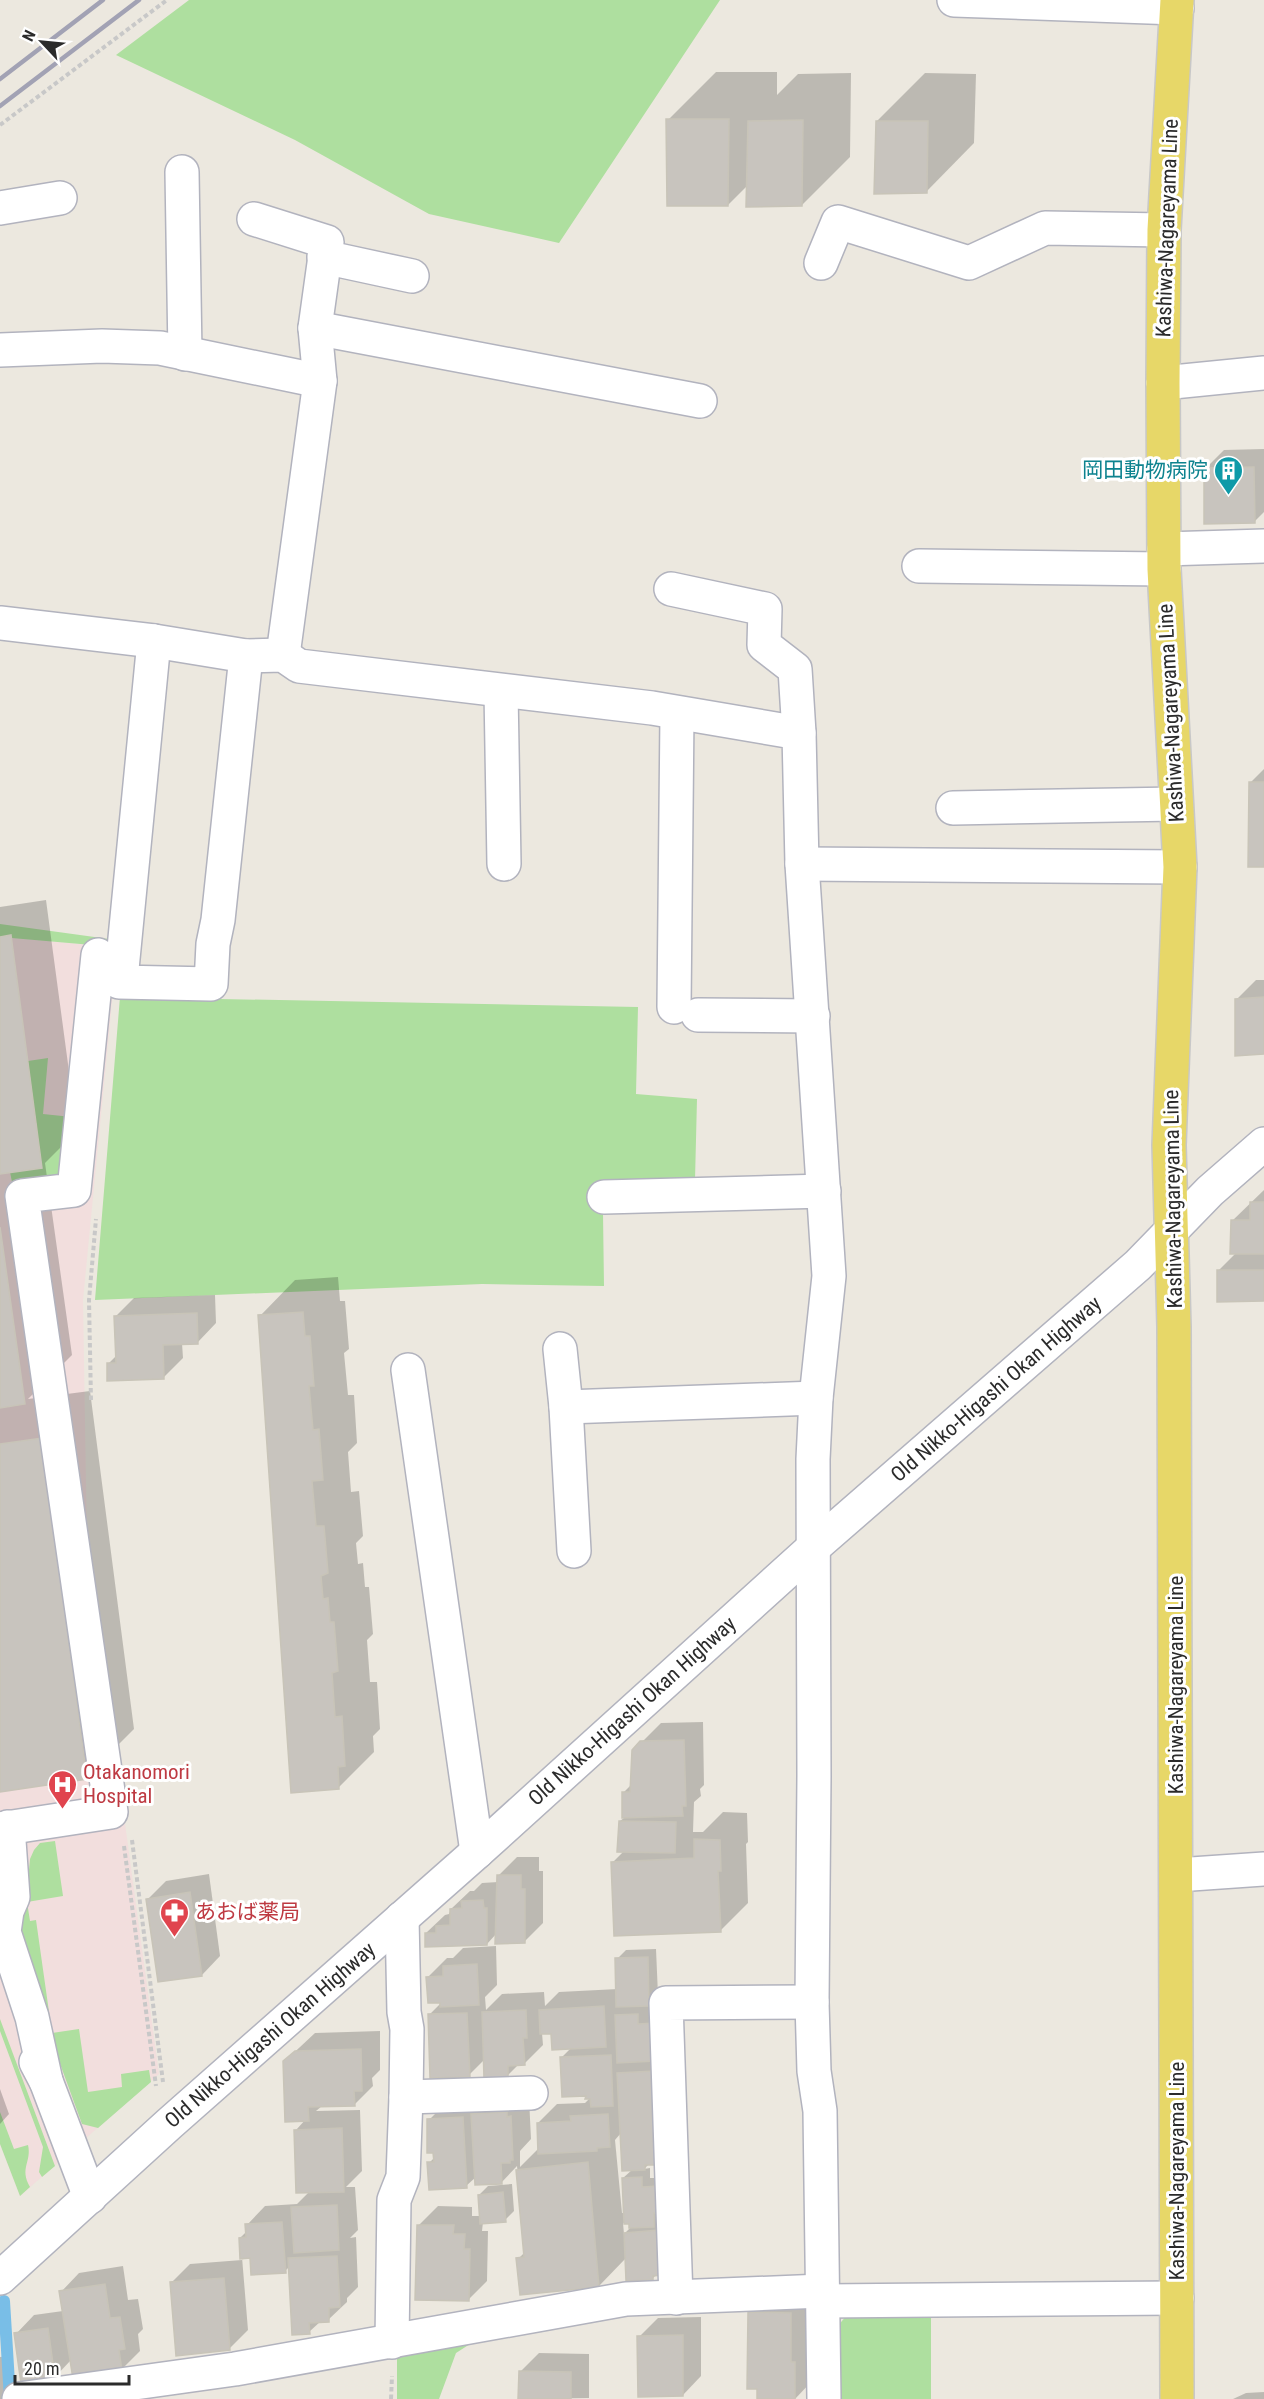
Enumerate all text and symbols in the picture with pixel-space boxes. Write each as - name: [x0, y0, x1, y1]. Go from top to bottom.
- north arrow: [12, 12, 72, 72]
- text: N: [18, 27, 40, 44]
- street label: Kashiwa-Nagareyama Line: [1151, 118, 1183, 338]
- building icon: 岡田動物病院: [1213, 454, 1245, 496]
- place label: 岡田動物病院: [1082, 458, 1208, 482]
- street label: Kashiwa-Nagareyama Line: [1153, 603, 1189, 823]
- street label: Kashiwa-Nagareyama Line: [1159, 1089, 1187, 1308]
- street label: Old Nikko-Higashi Okan Highway: [886, 1291, 1106, 1487]
- street label: Kashiwa-Nagareyama Line: [1164, 1576, 1188, 1794]
- street label: Old Nikko-Higashi Okan Highway: [523, 1611, 741, 1810]
- place label: Otakanomori Hospital: [83, 1760, 190, 1808]
- hospital icon: Otakanomori Hospital: [46, 1768, 78, 1810]
- pharmacy icon: あおば薬局: [158, 1896, 190, 1938]
- place label: あおば薬局: [195, 1900, 300, 1924]
- street label: Old Nikko-Higashi Okan Highway: [160, 1937, 380, 2133]
- street label: Kashiwa-Nagareyama Line: [1165, 2062, 1189, 2280]
- scale bar: [15, 2348, 129, 2386]
- text: 20 m: [24, 2358, 59, 2379]

